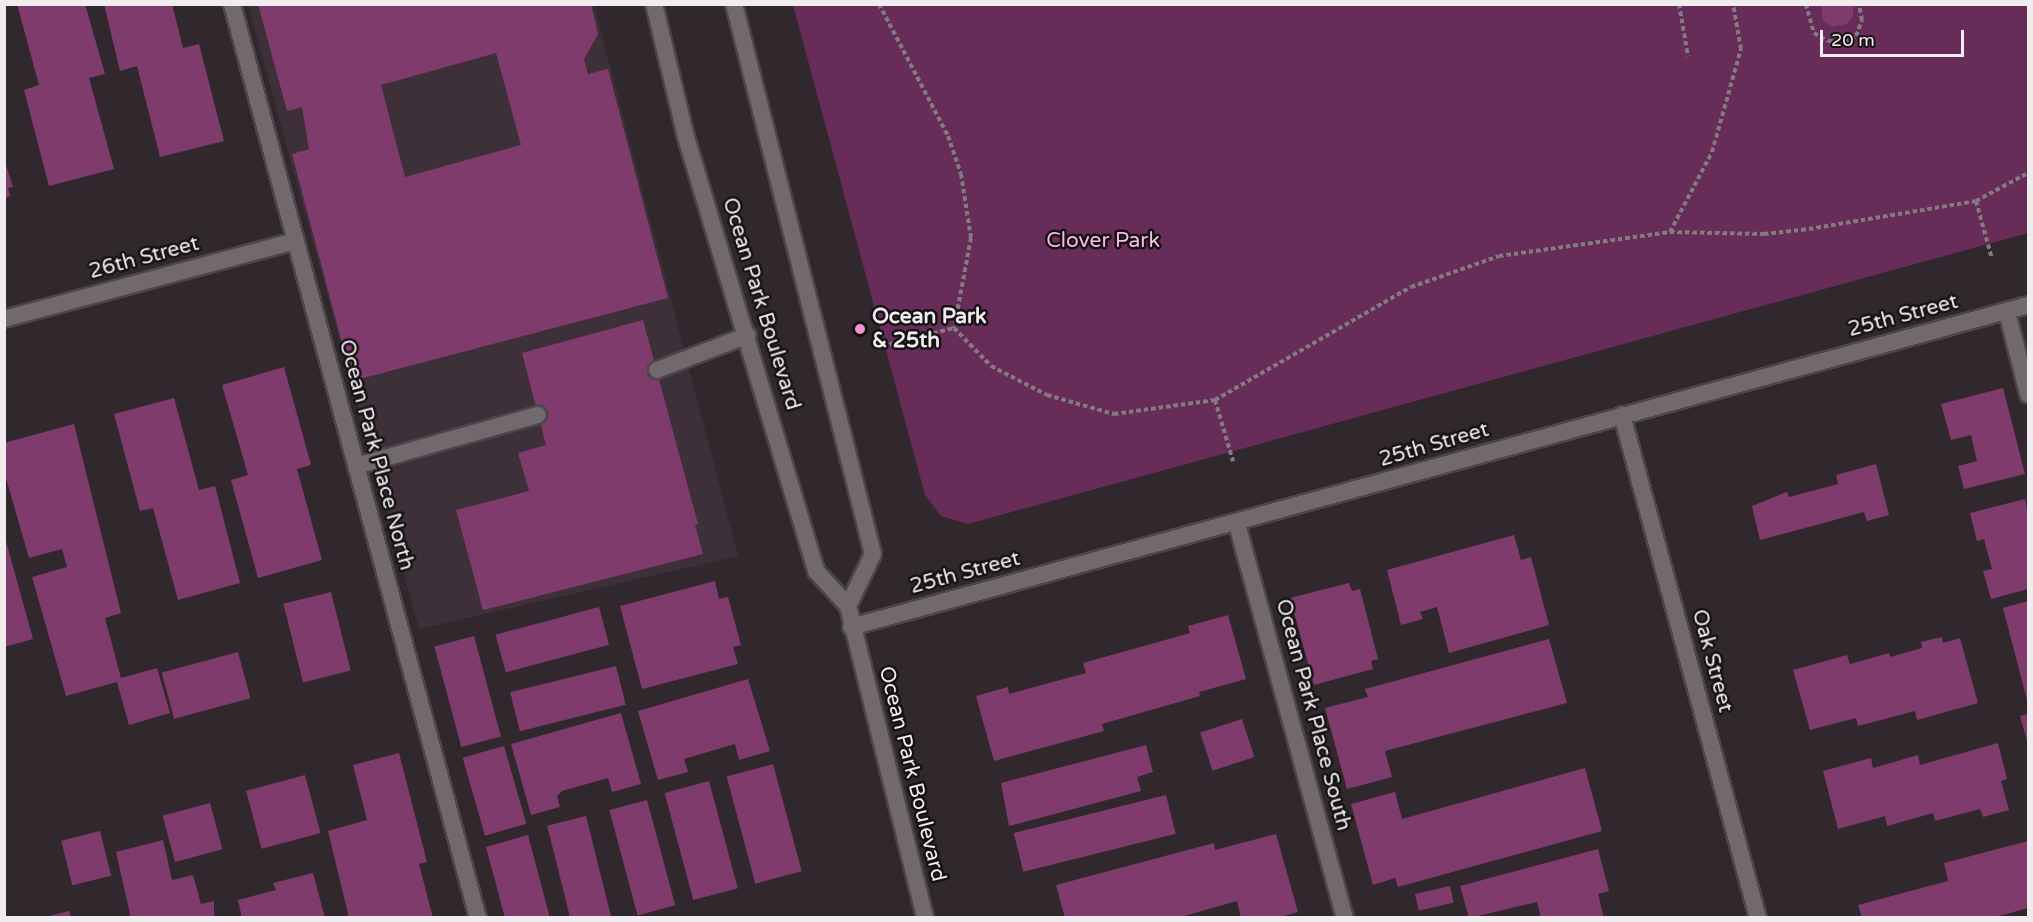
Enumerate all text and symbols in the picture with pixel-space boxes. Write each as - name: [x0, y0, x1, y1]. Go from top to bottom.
- scale bar: [1823, 18, 1967, 56]
- text: 20 m: [1831, 29, 1875, 51]
- street label: Ocean Park Boulevard: [717, 195, 805, 413]
- park label: Clover Park: [1046, 228, 1160, 254]
- street label: 26th Street: [86, 231, 202, 285]
- street label: 25th Street: [1845, 289, 1961, 343]
- place label: Ocean Park & 25th: [872, 304, 987, 354]
- marker: Ocean Park & 25th: [853, 322, 867, 336]
- street label: Ocean Park Place North: [333, 337, 419, 573]
- street label: 25th Street: [1376, 417, 1492, 473]
- street label: 25th Street: [907, 546, 1023, 600]
- street label: Ocean Park Place South: [1270, 596, 1356, 834]
- street label: Oak Street: [1686, 607, 1738, 715]
- street label: Ocean Park Boulevard: [873, 664, 951, 884]

